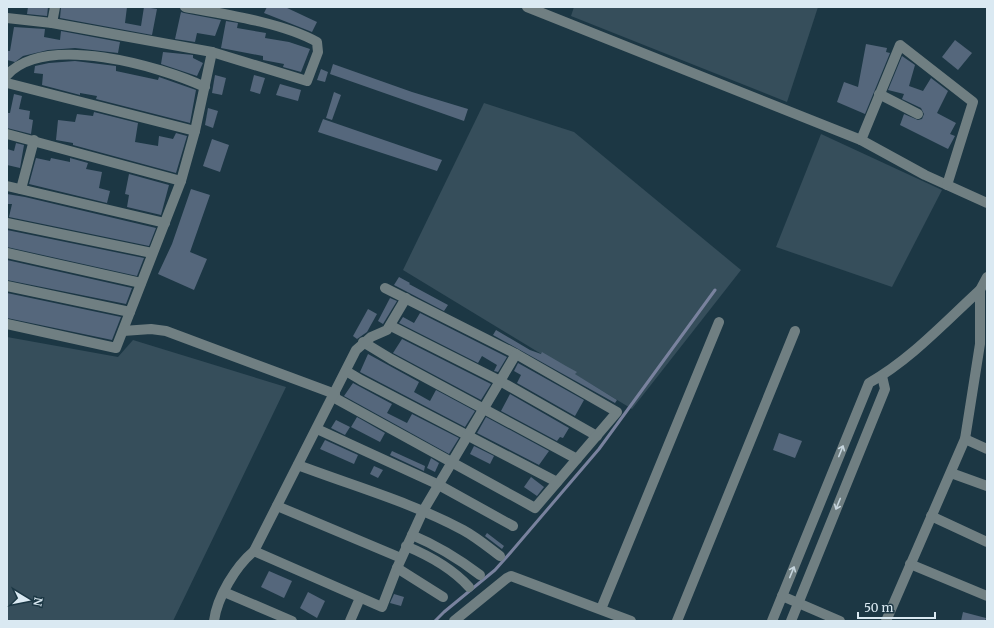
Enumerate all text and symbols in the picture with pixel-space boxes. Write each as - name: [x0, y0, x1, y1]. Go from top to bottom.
- one-way arrow: [838, 446, 845, 458]
- one-way arrow: [834, 497, 842, 509]
- one-way arrow: [789, 566, 796, 578]
- north arrow: [8, 580, 48, 620]
- scale bar: [858, 594, 935, 620]
- text: N: [30, 596, 45, 608]
- text: 50 m: [864, 600, 893, 615]

